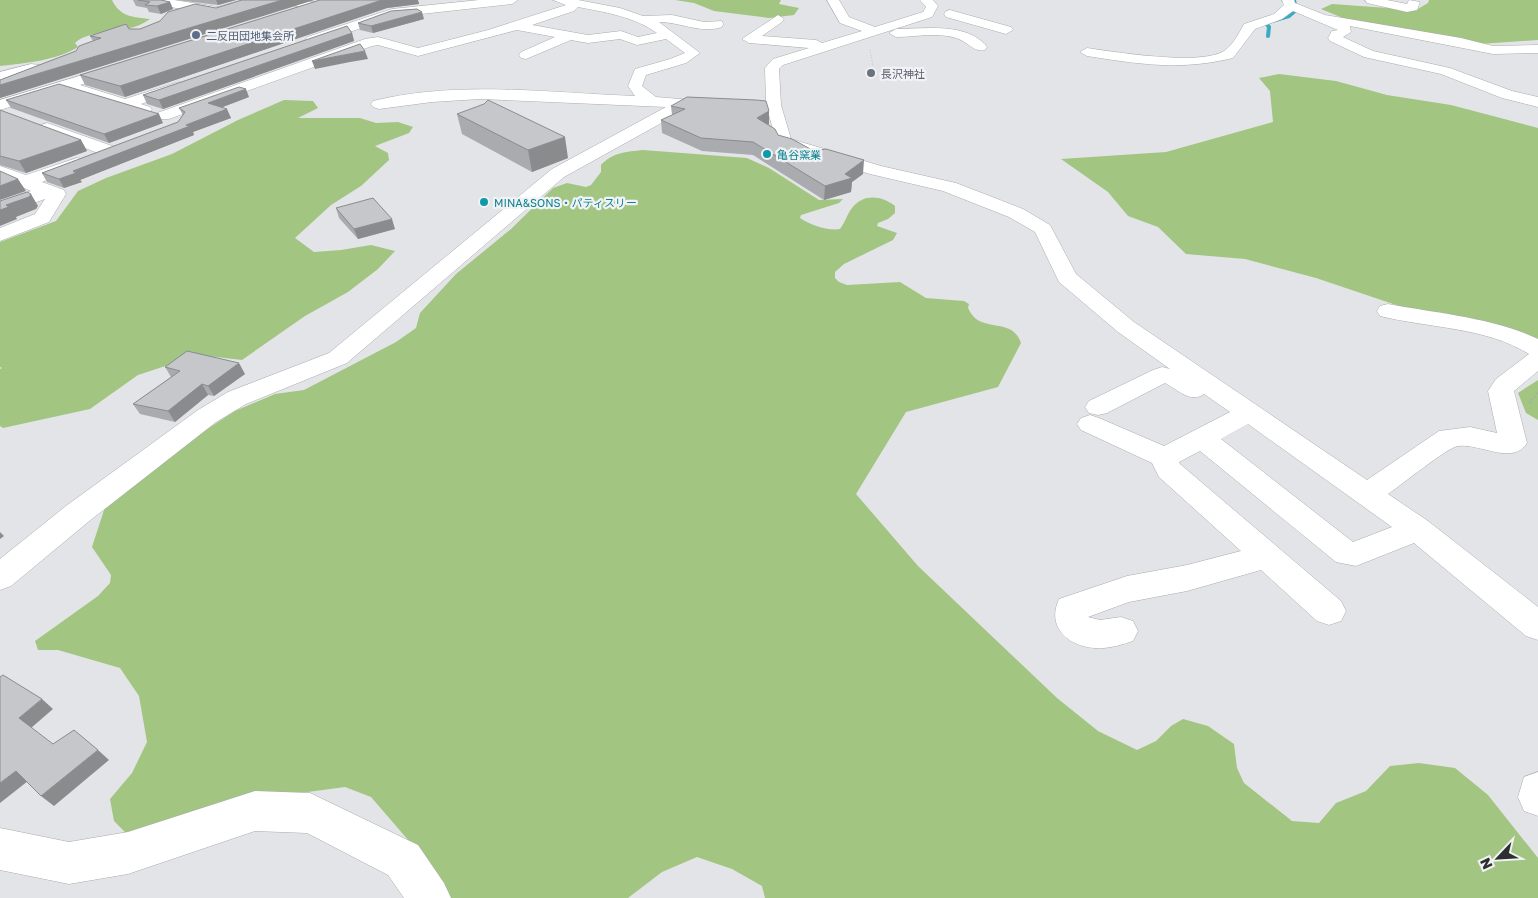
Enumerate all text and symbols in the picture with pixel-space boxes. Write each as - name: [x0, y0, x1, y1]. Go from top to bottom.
- marker: 二反田団地集会所: [190, 29, 202, 41]
- place label: 二反田団地集会所: [206, 29, 295, 42]
- marker: 長沢神社: [865, 67, 877, 79]
- place label: 長沢神社: [881, 67, 925, 80]
- marker: 亀谷窯業: [761, 148, 773, 160]
- place label: 亀谷窯業: [777, 148, 821, 161]
- marker: MINA&SONS・パティスリー: [478, 196, 490, 208]
- place label: MINA&SONS・パティスリー: [494, 196, 637, 209]
- north arrow: [1473, 833, 1523, 883]
- text: N: [1476, 855, 1496, 872]

